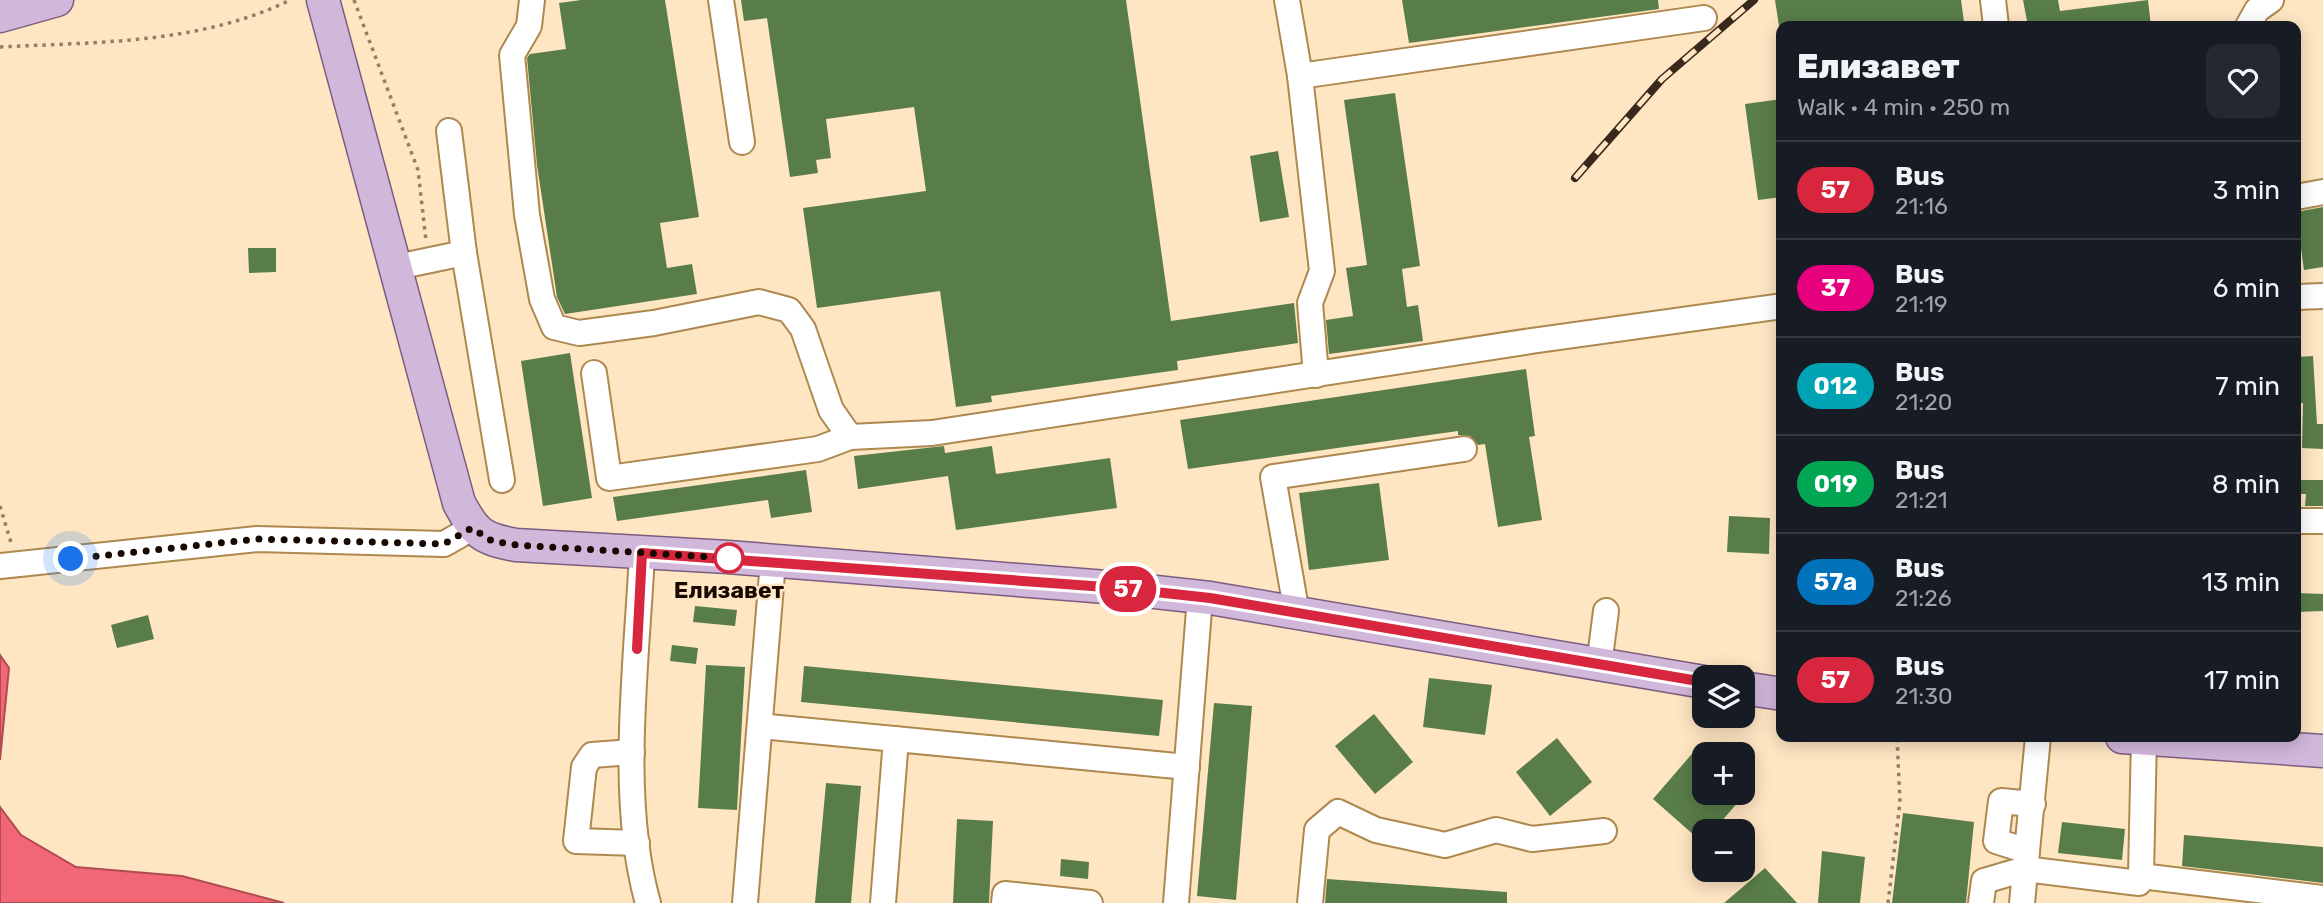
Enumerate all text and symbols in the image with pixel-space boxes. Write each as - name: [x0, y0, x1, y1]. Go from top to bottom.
- button: heart: [2206, 44, 2280, 118]
- text: Елизавет: [1797, 47, 1960, 86]
- text: Walk · 4 min · 250 m: [1797, 93, 2010, 121]
- text: Bus: [1895, 161, 1944, 192]
- text: 3 min: [2213, 175, 2280, 206]
- text: 57: [1821, 176, 1850, 204]
- text: 21:16: [1895, 192, 1948, 220]
- text: Bus: [1895, 259, 1944, 290]
- text: 6 min: [2213, 273, 2280, 304]
- text: 37: [1821, 274, 1850, 302]
- text: 21:19: [1895, 290, 1948, 318]
- text: Bus: [1895, 357, 1944, 388]
- text: 7 min: [2215, 371, 2280, 402]
- text: 012: [1814, 372, 1857, 400]
- text: 21:20: [1895, 388, 1952, 416]
- text: Bus: [1895, 455, 1944, 486]
- text: 8 min: [2212, 469, 2280, 500]
- text: 019: [1814, 470, 1857, 498]
- text: 21:21: [1895, 486, 1948, 514]
- your location: [53, 541, 88, 576]
- marker: Елизавет: [714, 543, 744, 573]
- text: Bus: [1895, 553, 1944, 584]
- line badge: 57: [1096, 566, 1160, 612]
- text: 13 min: [2202, 567, 2280, 598]
- text: 57а: [1814, 568, 1857, 596]
- text: 57: [1113, 575, 1143, 603]
- place label: Елизавет: [674, 576, 785, 604]
- text: 21:26: [1895, 584, 1952, 612]
- text: Bus: [1895, 651, 1944, 682]
- map controls: [1692, 665, 1755, 882]
- button: layers: [1692, 665, 1755, 728]
- text: 17 min: [2204, 665, 2280, 696]
- text: 57: [1821, 666, 1850, 694]
- text: 21:30: [1895, 682, 1953, 710]
- button: +: [1692, 742, 1755, 805]
- button: −: [1692, 819, 1755, 882]

